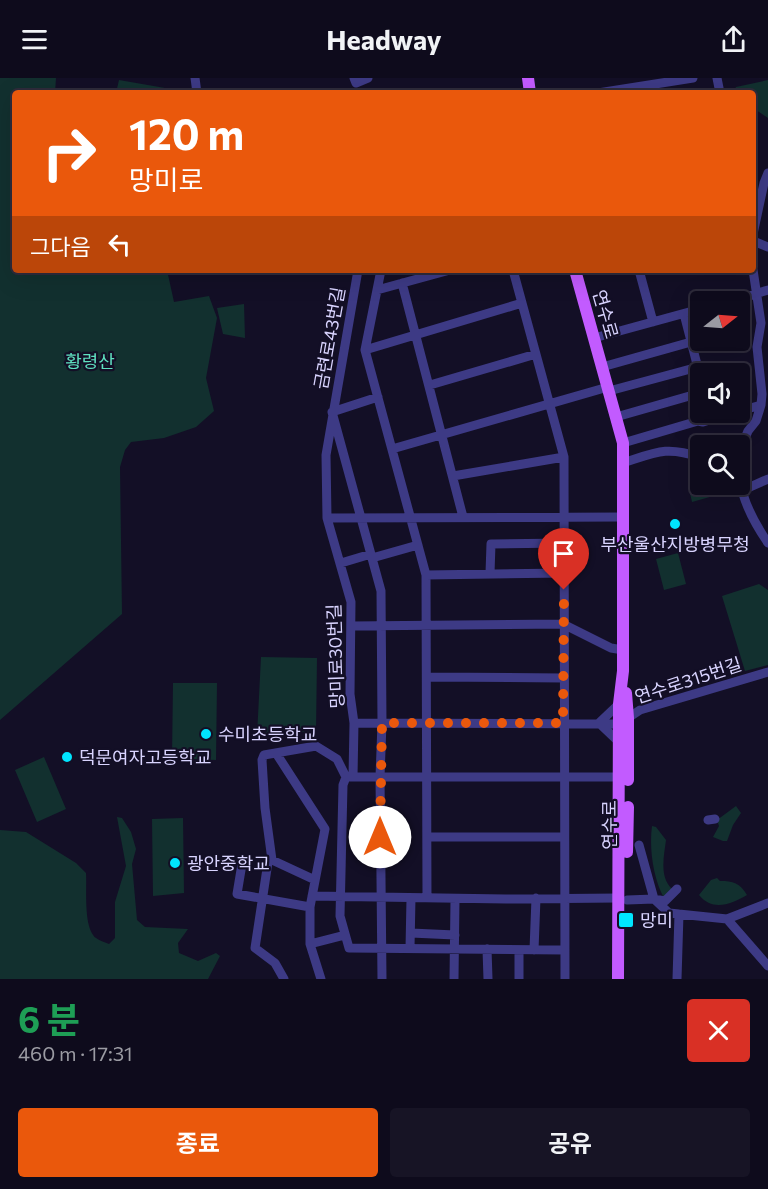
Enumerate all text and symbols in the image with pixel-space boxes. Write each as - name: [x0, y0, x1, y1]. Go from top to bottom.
- icon: menu: [18, 23, 51, 56]
- text: Headway: [326, 23, 442, 56]
- icon: share: [717, 23, 750, 56]
- text: 120 m: [129, 107, 244, 159]
- icon: right: [30, 114, 108, 192]
- text: 망미로: [129, 163, 204, 196]
- icon: left: [103, 228, 136, 261]
- text: 그다음: [30, 233, 91, 260]
- street label: 금련로43번길: [309, 285, 349, 391]
- street label: 연수로: [589, 287, 623, 341]
- north arrow: [690, 291, 750, 351]
- map controls: [690, 291, 750, 495]
- park label: 황령산: [65, 350, 115, 372]
- button: sound: [690, 363, 750, 423]
- button: search: [690, 435, 750, 495]
- marker: 부산울산지방병무청: [668, 517, 682, 531]
- pin: [538, 528, 589, 590]
- place label: 부산울산지방병무청: [600, 533, 750, 555]
- icon: arrive: [547, 537, 580, 570]
- street label: 망미로30번길: [322, 603, 348, 709]
- street label: 연수로315번길: [632, 652, 744, 708]
- place label: 수미초등학교: [218, 723, 317, 745]
- marker: 수미초등학교: [199, 727, 213, 741]
- place label: 덕문여자고등학교: [79, 746, 211, 768]
- marker: 덕문여자고등학교: [60, 750, 74, 764]
- street label: 연수로: [598, 800, 620, 850]
- position arrow: [348, 805, 412, 869]
- place label: 광안중학교: [187, 852, 270, 874]
- marker: 광안중학교: [168, 856, 182, 870]
- place label: 망미: [640, 909, 673, 931]
- marker: 망미: [617, 911, 635, 929]
- text: 6 분: [18, 996, 80, 1040]
- button: close: [687, 999, 750, 1062]
- text: 460 m · 17:31: [18, 1041, 133, 1065]
- button: 종료: [18, 1108, 378, 1177]
- button: 공유: [390, 1108, 750, 1177]

